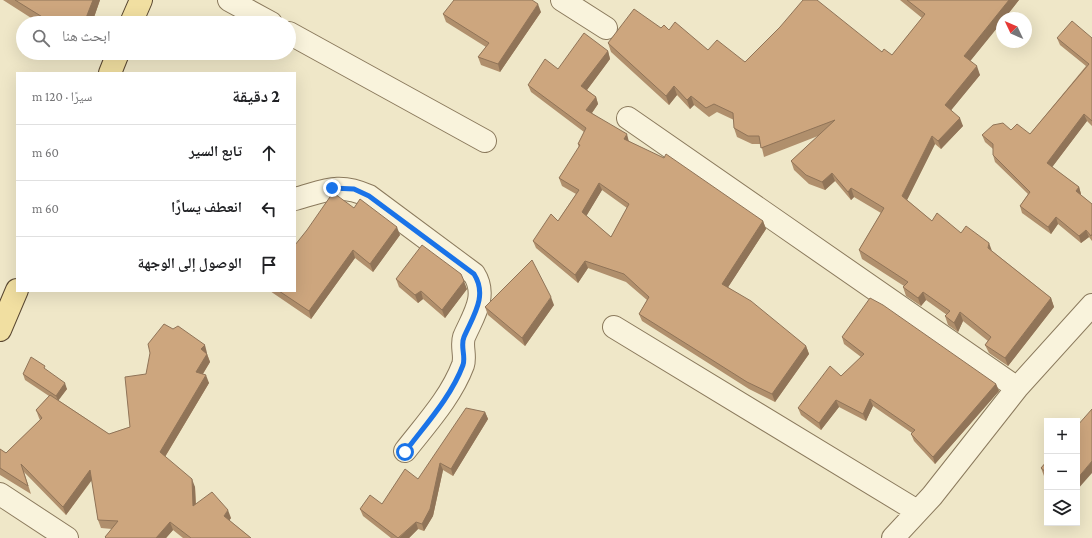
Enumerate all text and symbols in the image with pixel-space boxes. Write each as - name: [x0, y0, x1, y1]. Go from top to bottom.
- north arrow: [996, 12, 1032, 48]
- search box: [16, 16, 296, 60]
- icon: search: [30, 27, 52, 49]
- text: ابحث هنا: [62, 28, 111, 44]
- text: 2 دقيقة: [232, 87, 280, 106]
- text: سيرًا · 120 m: [32, 89, 92, 104]
- icon: ahead: [258, 142, 280, 164]
- text: تابع السير: [189, 143, 242, 159]
- text: 60 m: [32, 145, 59, 160]
- route end: [323, 179, 341, 197]
- icon: left: [258, 198, 280, 220]
- text: انعطف يسارًا: [171, 199, 242, 215]
- text: 60 m: [32, 201, 59, 216]
- icon: arrive: [258, 254, 280, 276]
- text: الوصول إلى الوجهة: [138, 255, 242, 271]
- map controls: [1044, 418, 1080, 526]
- button: +: [1044, 418, 1080, 454]
- route start: [396, 443, 414, 461]
- button: −: [1044, 454, 1080, 490]
- button: layers: [1044, 490, 1080, 526]

